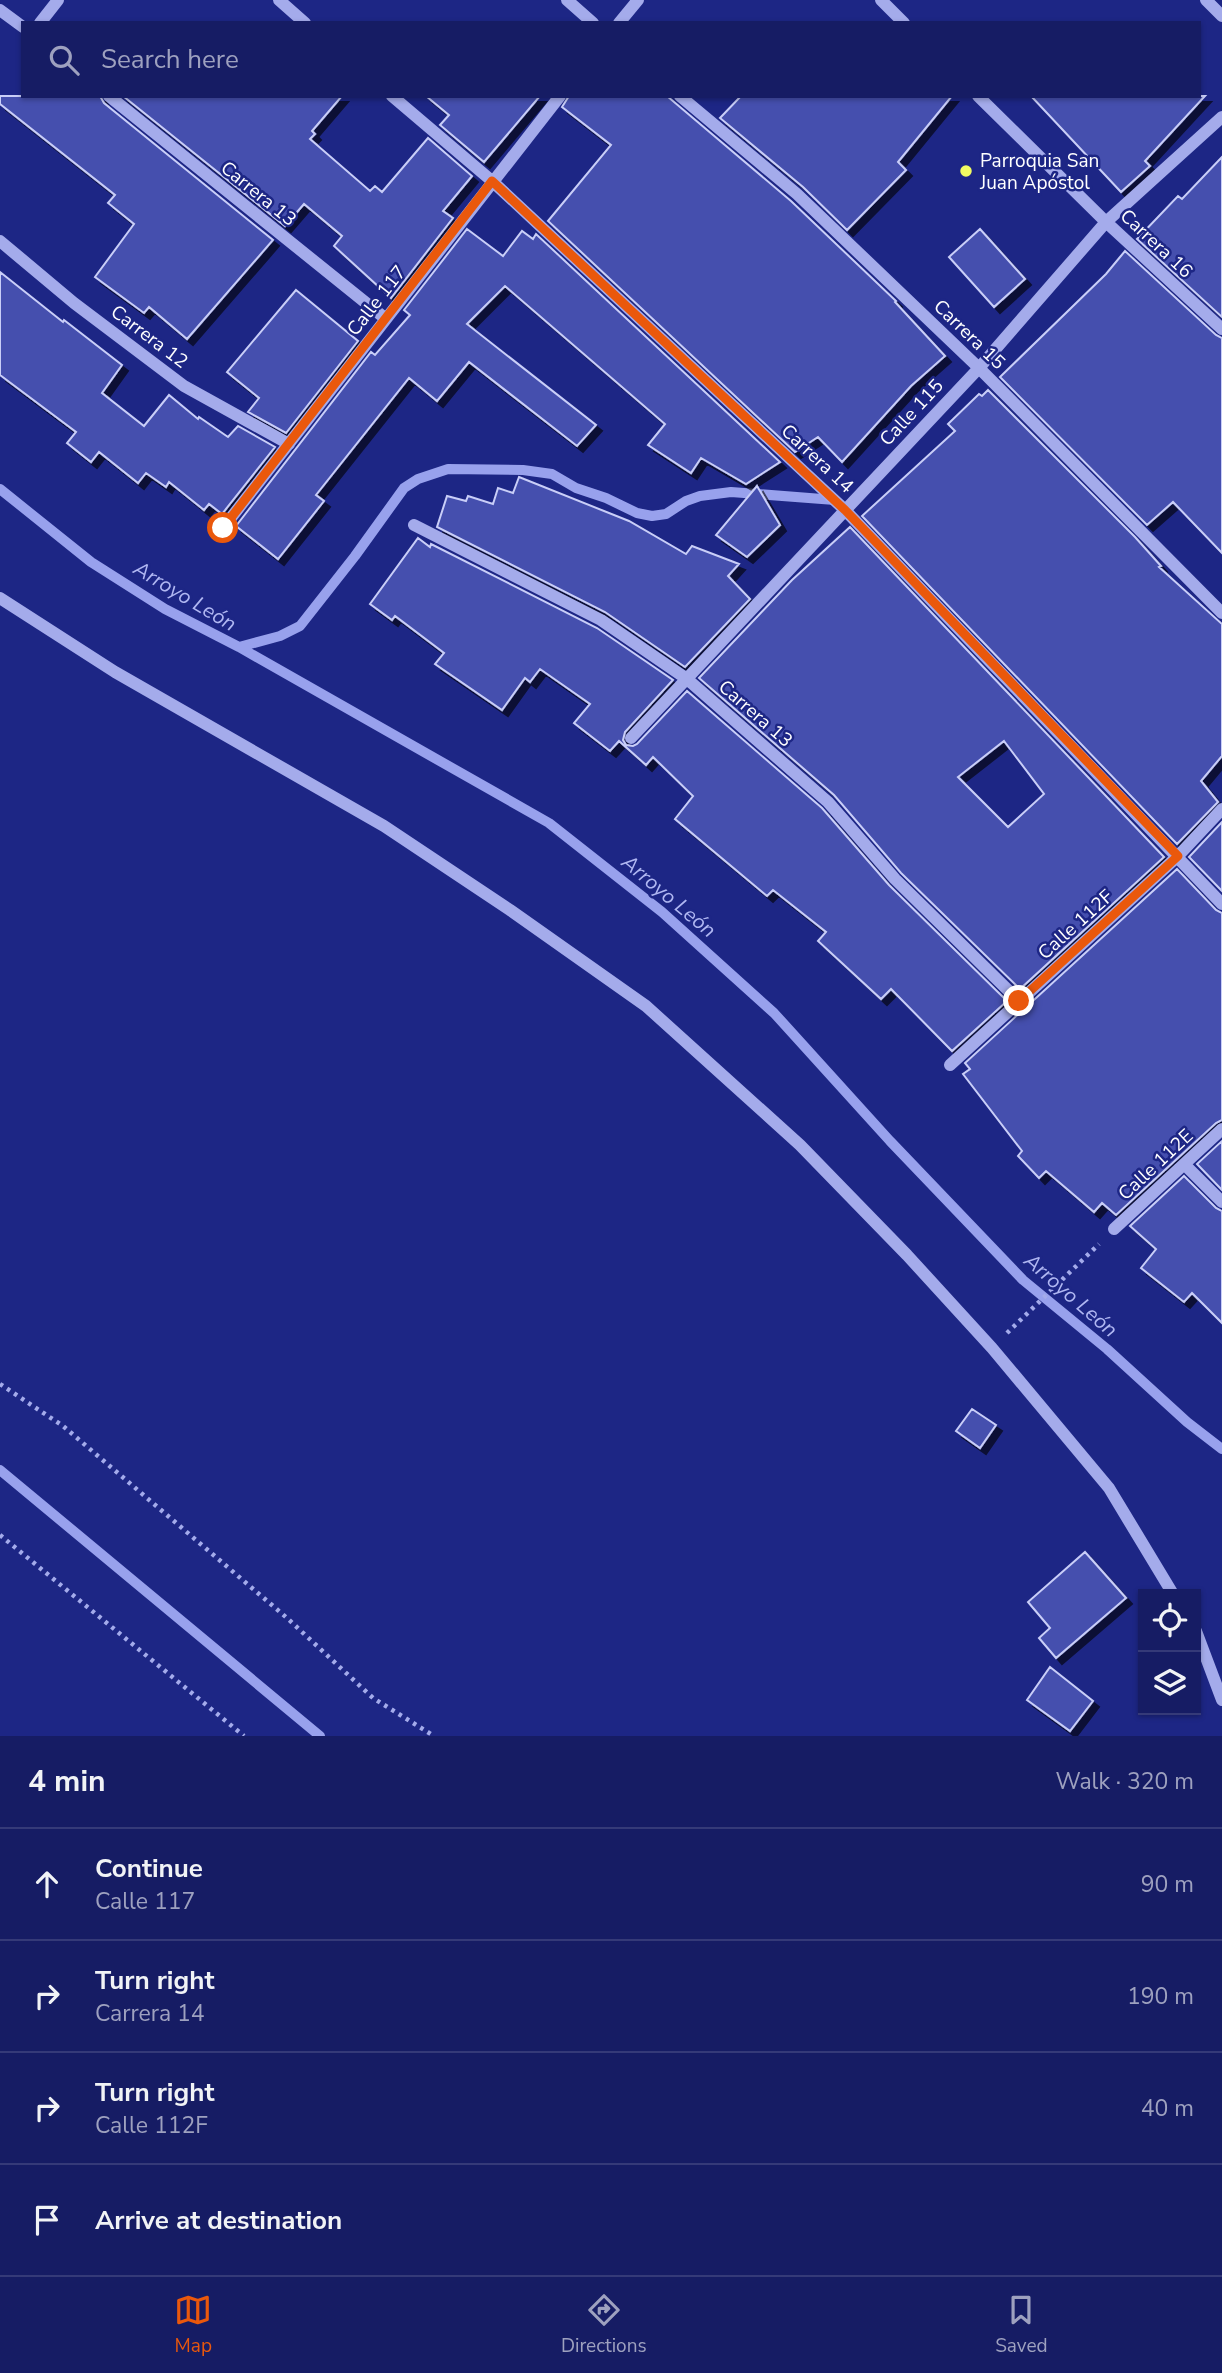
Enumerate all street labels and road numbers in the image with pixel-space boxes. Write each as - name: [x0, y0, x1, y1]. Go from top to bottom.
- street label: Carrera 13: [215, 155, 302, 232]
- street label: Carrera 16: [1114, 203, 1198, 284]
- street label: Calle 117: [341, 260, 413, 341]
- street label: Carrera 15: [928, 294, 1011, 376]
- street label: Carrera 12: [105, 299, 193, 374]
- street label: Calle 115: [874, 374, 950, 452]
- street label: Carrera 14: [775, 418, 859, 499]
- street label: Carrera 13: [713, 674, 798, 753]
- street label: Calle 112F: [1032, 884, 1119, 966]
- street label: Calle 112E: [1112, 1123, 1199, 1206]

